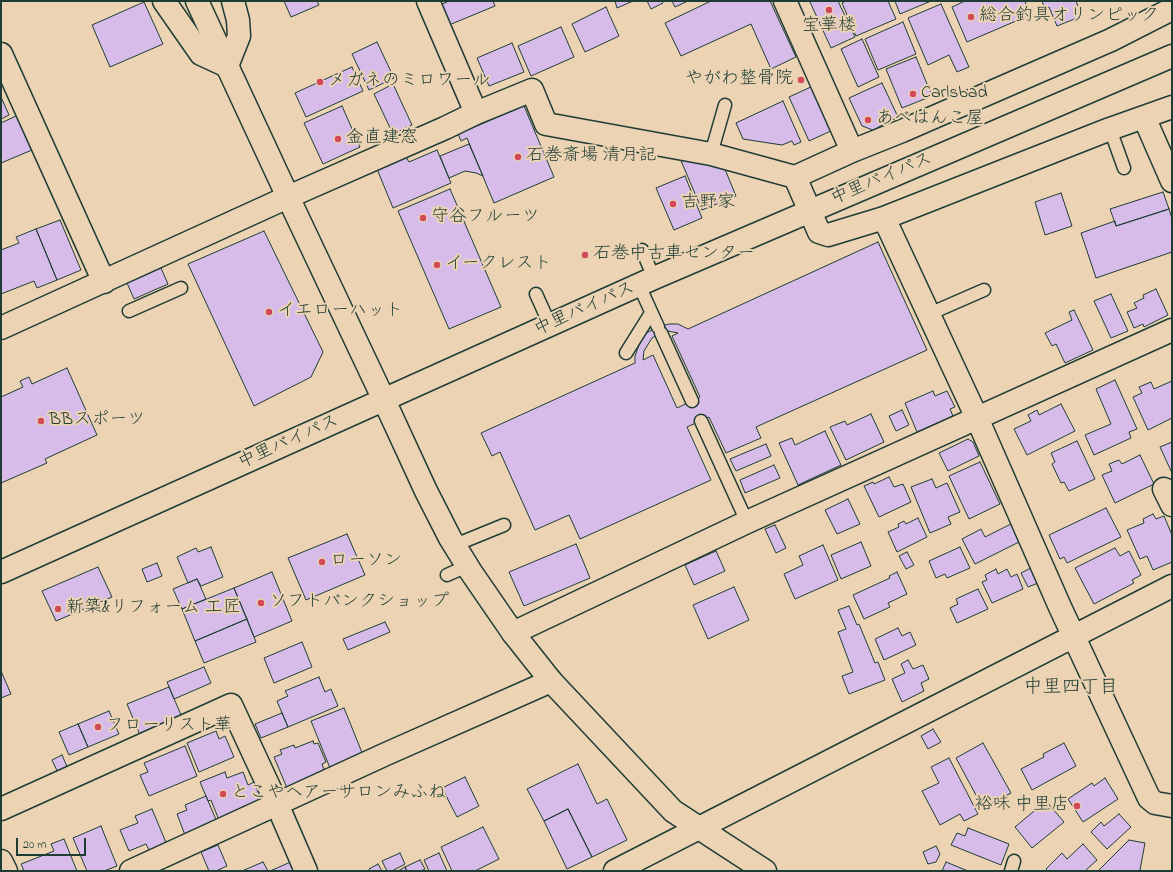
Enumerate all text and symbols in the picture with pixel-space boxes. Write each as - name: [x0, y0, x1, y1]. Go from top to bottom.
- marker: 宝華楼: [824, 5, 834, 15]
- place label: 総合釣具オリンピック: [979, 6, 1159, 28]
- marker: 総合釣具オリンピック: [966, 12, 976, 22]
- place label: 宝華楼: [802, 16, 856, 38]
- place label: やがわ整骨院: [685, 69, 793, 91]
- place label: メガネのミロワール: [328, 71, 490, 93]
- marker: やがわ整骨院: [796, 75, 806, 85]
- marker: メガネのミロワール: [315, 77, 325, 87]
- place label: Carlsbad: [921, 83, 988, 105]
- marker: Carlsbad: [908, 89, 918, 99]
- place label: あべはんこ屋: [876, 109, 984, 131]
- marker: あべはんこ屋: [863, 115, 873, 125]
- place label: 金直建窓: [346, 128, 418, 150]
- marker: 金直建窓: [333, 134, 343, 144]
- place label: 石巻斎場 清月記: [526, 146, 656, 168]
- street label: 中里バイパス: [828, 149, 936, 211]
- marker: 石巻斎場 清月記: [513, 152, 523, 162]
- place label: 吉野家: [681, 193, 735, 215]
- marker: 吉野家: [668, 199, 678, 209]
- place label: 守谷フルーツ: [431, 207, 540, 229]
- marker: 守谷フルーツ: [418, 213, 428, 223]
- place label: 石巻中古車センター: [593, 244, 755, 266]
- marker: 石巻中古車センター: [580, 250, 590, 260]
- place label: イークレスト: [445, 254, 552, 276]
- marker: イークレスト: [432, 260, 442, 270]
- street label: 中里バイパス: [531, 278, 639, 342]
- place label: イエローハット: [277, 301, 403, 323]
- marker: イエローハット: [264, 307, 274, 317]
- place label: BBスポーツ: [49, 410, 145, 432]
- street label: 中里バイパス: [235, 411, 343, 475]
- marker: BBスポーツ: [36, 416, 46, 426]
- place label: ローソン: [330, 551, 402, 573]
- marker: ローソン: [317, 557, 327, 567]
- place label: ソフトバンクショップ: [269, 592, 449, 614]
- place label: 新築&リフォーム 工匠: [66, 598, 241, 620]
- marker: ソフトバンクショップ: [256, 598, 266, 608]
- marker: 新築&リフォーム 工匠: [53, 604, 63, 614]
- district label: 中里四丁目: [1024, 678, 1118, 700]
- place label: フローリスト華: [106, 716, 232, 738]
- marker: フローリスト華: [93, 722, 103, 732]
- place label: とこやヘアーサロンみふね: [231, 783, 446, 805]
- marker: とこやヘアーサロンみふね: [218, 789, 228, 799]
- place label: 裕味 中里店: [975, 795, 1069, 817]
- marker: 裕味 中里店: [1072, 801, 1082, 811]
- scale bar: [18, 830, 88, 856]
- text: 20 m: [23, 836, 46, 854]

